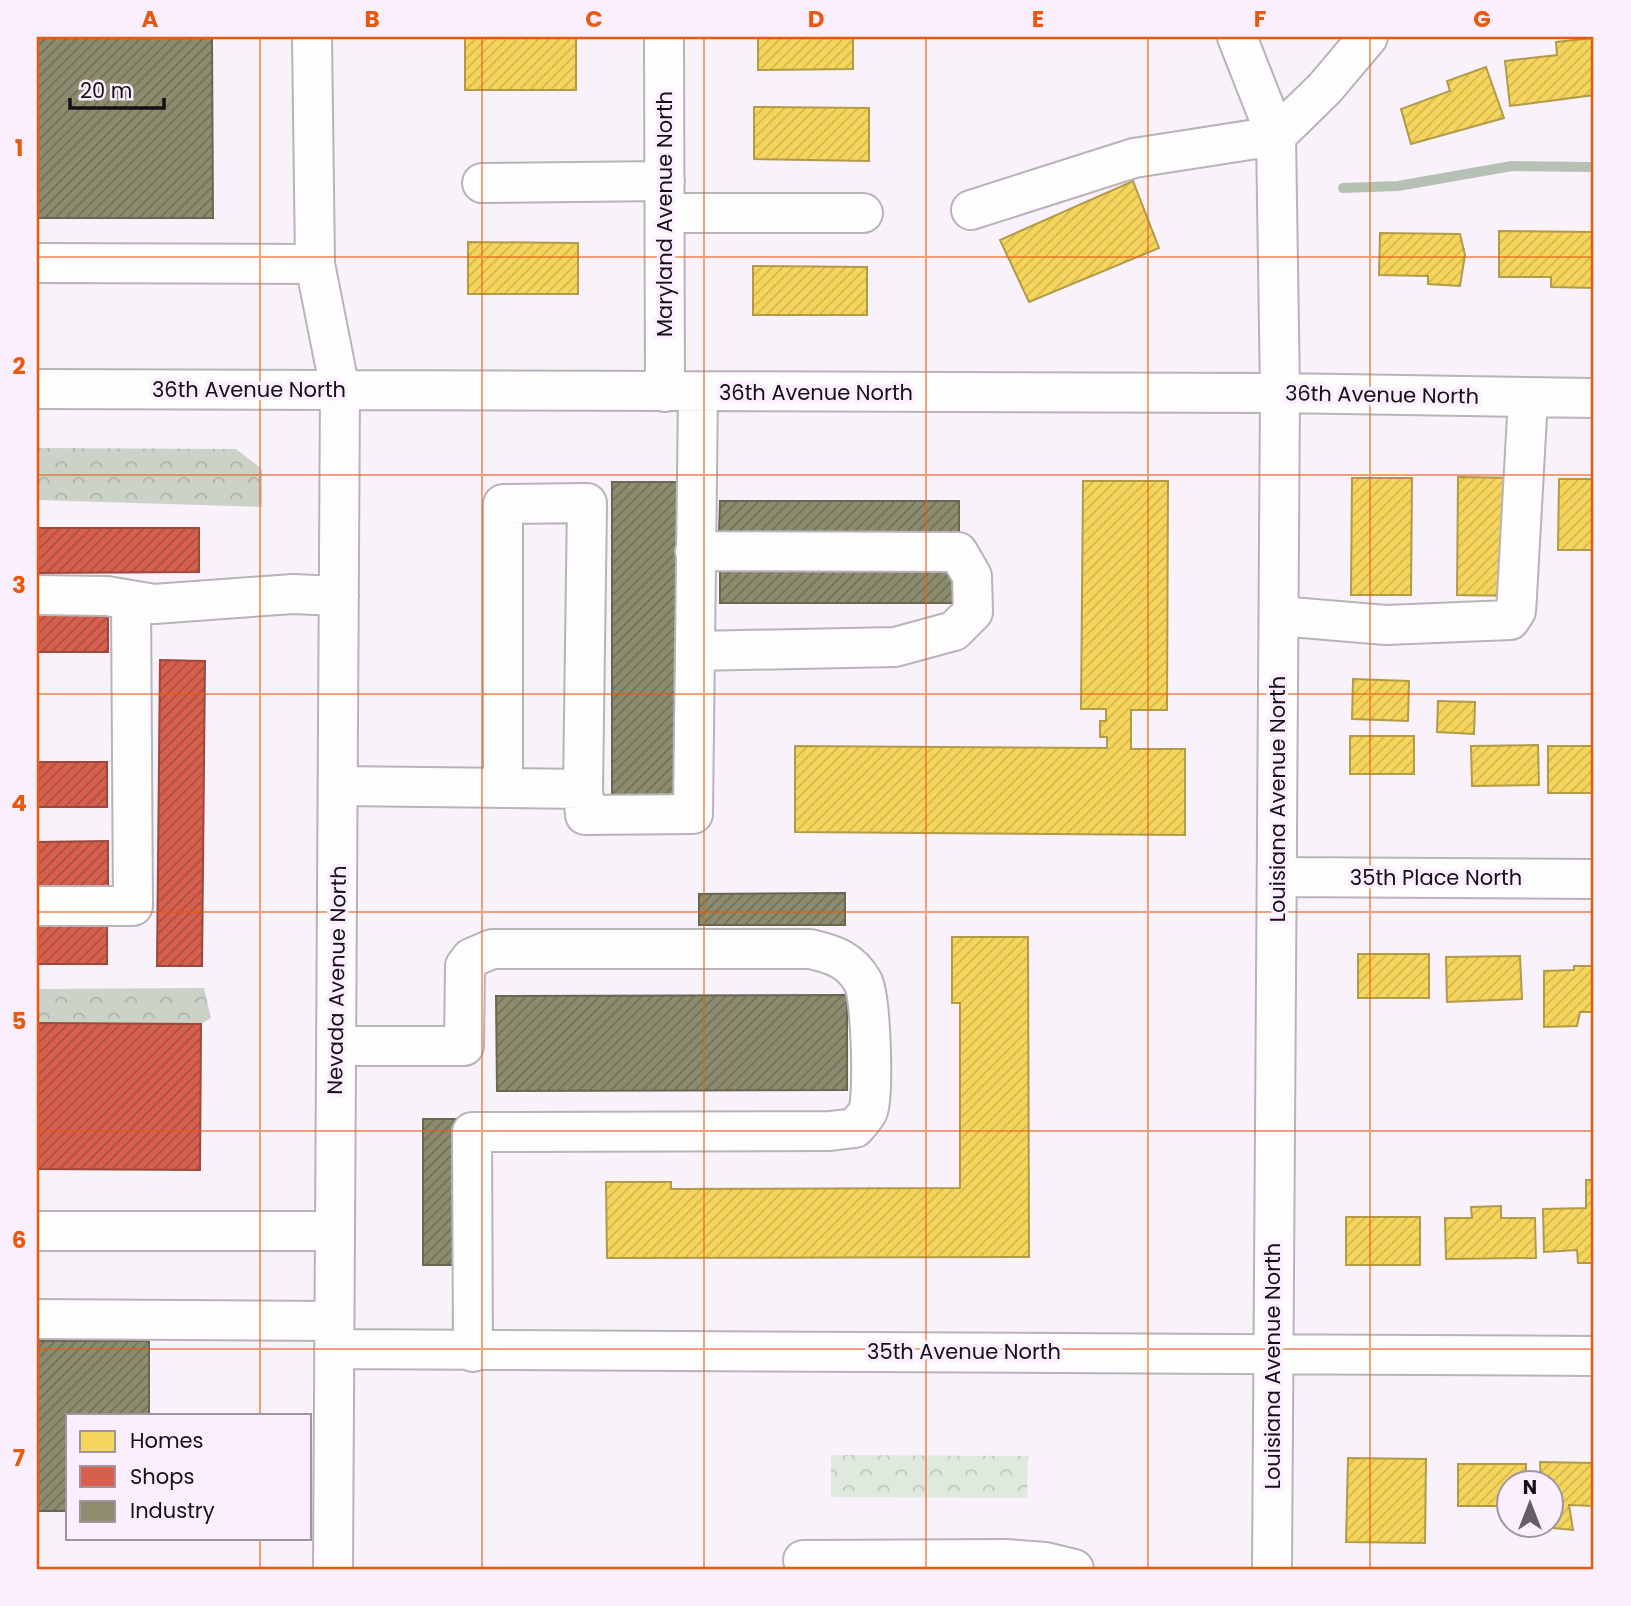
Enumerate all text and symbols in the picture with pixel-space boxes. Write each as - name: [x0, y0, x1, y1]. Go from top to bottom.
- text: A: [142, 3, 159, 35]
- text: B: [364, 3, 380, 35]
- text: C: [585, 3, 603, 35]
- text: D: [808, 3, 824, 35]
- text: E: [1032, 3, 1044, 35]
- text: F: [1254, 3, 1266, 35]
- text: G: [1473, 3, 1491, 35]
- scale bar: [70, 66, 164, 110]
- text: 20 m: [80, 76, 133, 105]
- street label: Maryland Avenue North: [650, 91, 679, 337]
- text: 1: [15, 132, 23, 164]
- text: 2: [12, 350, 26, 382]
- street label: 36th Avenue North: [152, 375, 346, 404]
- street label: 36th Avenue North: [719, 378, 913, 407]
- street label: 36th Avenue North: [1285, 378, 1479, 411]
- text: 3: [12, 569, 26, 601]
- street label: Louisiana Avenue North: [1263, 676, 1292, 922]
- text: 4: [11, 787, 27, 819]
- street label: 35th Place North: [1350, 863, 1522, 892]
- street label: Nevada Avenue North: [320, 865, 353, 1095]
- text: 5: [12, 1005, 26, 1037]
- text: 6: [12, 1224, 26, 1256]
- street label: Louisiana Avenue North: [1258, 1243, 1287, 1489]
- street label: 35th Avenue North: [867, 1337, 1061, 1366]
- legend: [66, 1414, 312, 1540]
- text: Homes: [130, 1426, 204, 1455]
- text: 7: [13, 1442, 25, 1474]
- text: Shops: [130, 1462, 194, 1491]
- north arrow: [1494, 1470, 1564, 1540]
- text: N: [1523, 1474, 1537, 1501]
- text: Industry: [130, 1496, 215, 1525]

